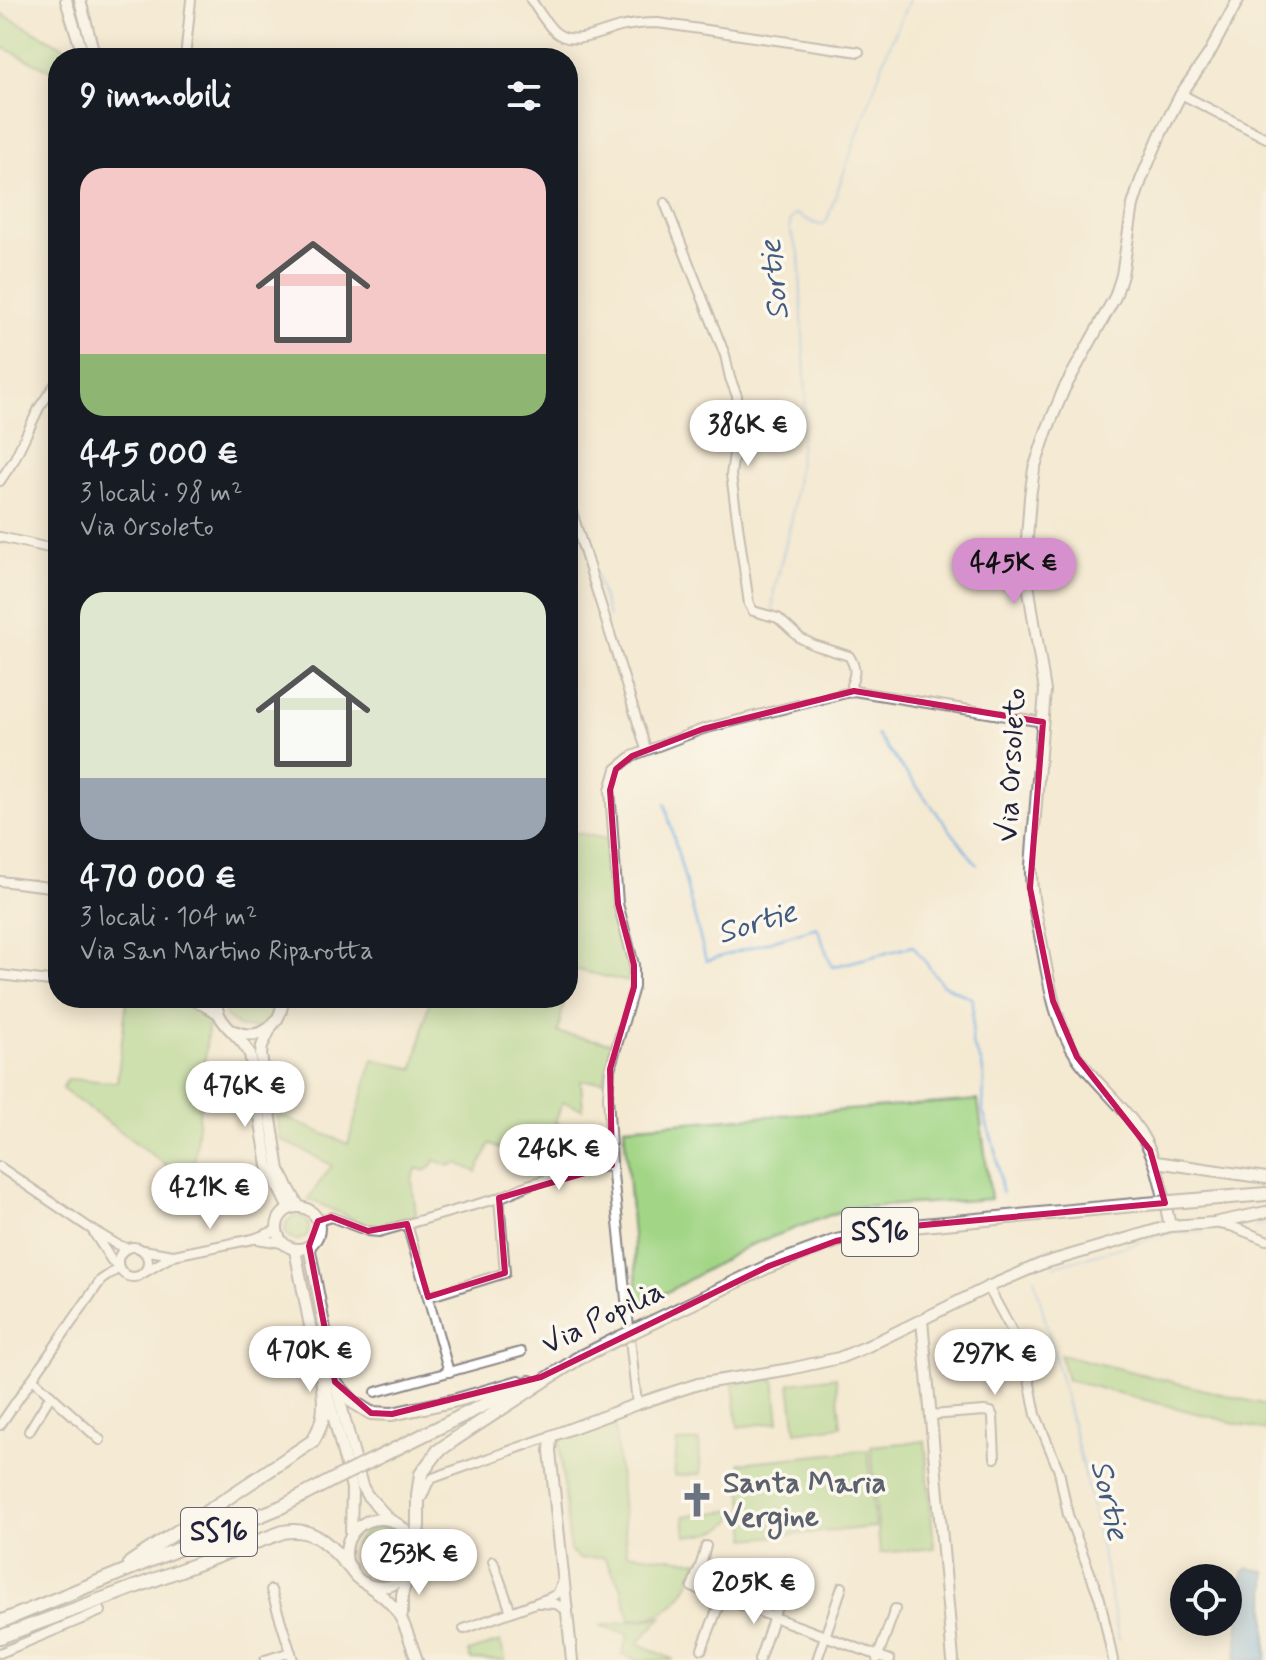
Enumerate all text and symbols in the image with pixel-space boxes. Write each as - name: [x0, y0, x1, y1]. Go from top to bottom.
- text: 9 immobili: [80, 74, 231, 119]
- icon: filters: [502, 74, 546, 118]
- icon: home: [241, 220, 385, 364]
- water label: Sortie: [750, 236, 800, 323]
- pin: 386K €: [683, 400, 813, 468]
- text: 386K €: [708, 409, 788, 443]
- text: 445 000 €: [80, 432, 239, 477]
- text: 3 locali · 98 m²: [80, 477, 242, 511]
- text: Via Orsoleto: [80, 511, 214, 545]
- pin: 445K €: [949, 538, 1079, 606]
- text: 445K €: [970, 547, 1058, 581]
- icon: home: [241, 644, 385, 788]
- street label: Via Orsoleto: [988, 687, 1036, 843]
- text: 470 000 €: [80, 856, 237, 901]
- water label: Sortie: [712, 891, 803, 955]
- text: 3 locali · 104 m²: [80, 901, 257, 935]
- text: Via San Martino Riparotta: [80, 935, 374, 969]
- pin: 476K €: [180, 1061, 310, 1129]
- text: 476K €: [204, 1070, 286, 1104]
- pin: 246K €: [494, 1124, 624, 1192]
- text: 246K €: [517, 1133, 601, 1167]
- pin: 421K €: [145, 1163, 275, 1231]
- text: 421K €: [169, 1172, 251, 1206]
- road number: SS16: [842, 1208, 918, 1256]
- street label: Via Popilia: [535, 1272, 671, 1364]
- pin: 470K €: [245, 1326, 375, 1394]
- pin: 297K €: [930, 1329, 1060, 1397]
- text: 470K €: [267, 1335, 353, 1369]
- text: 297K €: [952, 1338, 1038, 1372]
- water label: Sortie: [1079, 1456, 1139, 1545]
- place label: Santa Maria Vergine: [723, 1464, 886, 1540]
- church icon: Santa Maria Vergine: [678, 1481, 716, 1519]
- road number: SS16: [181, 1508, 257, 1556]
- pin: 253K €: [354, 1529, 484, 1597]
- text: 253K €: [379, 1538, 459, 1572]
- pin: 205K €: [689, 1558, 819, 1626]
- map controls: [1170, 1564, 1242, 1636]
- button: locate: [1170, 1564, 1242, 1636]
- text: 205K €: [712, 1567, 796, 1601]

